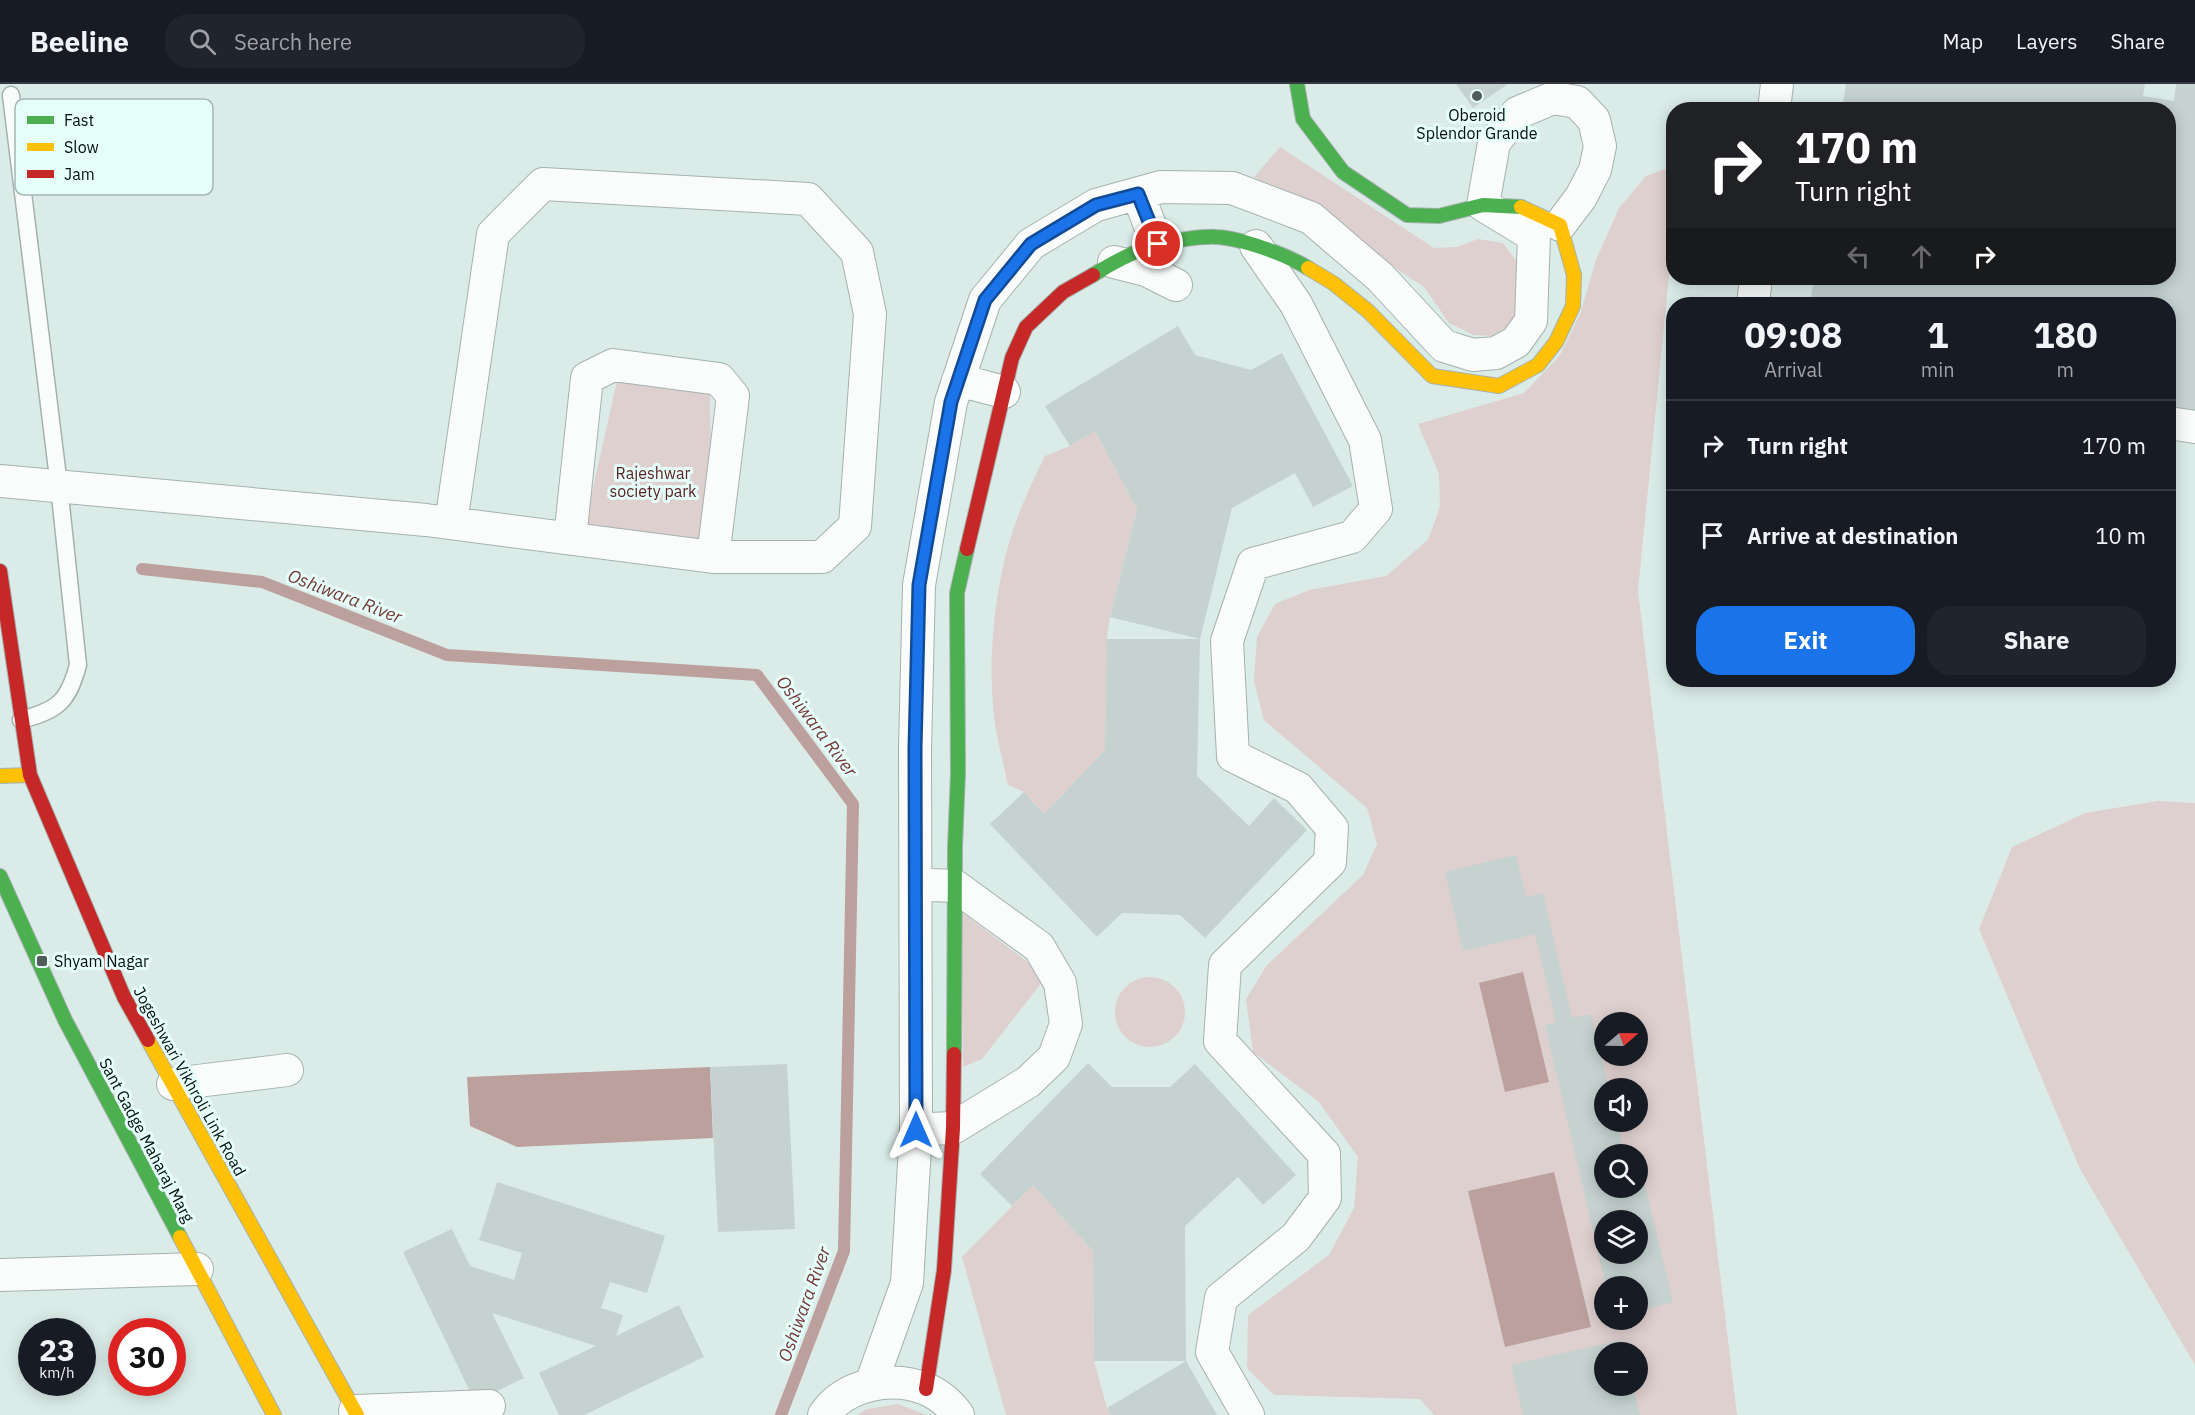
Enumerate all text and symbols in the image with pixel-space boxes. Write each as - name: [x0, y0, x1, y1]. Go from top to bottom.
- search box: [165, 14, 585, 68]
- text: Beeline: [30, 23, 129, 60]
- icon: search: [186, 25, 219, 58]
- text: Search here: [234, 27, 352, 56]
- text: Map: [1943, 27, 1983, 55]
- text: Layers: [2016, 27, 2078, 55]
- text: Share: [2111, 27, 2165, 55]
- marker: Oberoid Splendor Grande: [1470, 89, 1484, 103]
- legend: [15, 99, 213, 195]
- place label: Oberoid Splendor Grande: [1416, 105, 1538, 143]
- text: Fast: [64, 110, 94, 130]
- text: 170 m: [1795, 120, 1918, 175]
- icon: right: [1696, 126, 1774, 204]
- text: Slow: [64, 137, 99, 157]
- text: Jam: [64, 164, 95, 184]
- text: Turn right: [1795, 173, 1912, 208]
- pin: [1132, 218, 1183, 269]
- icon: arrive: [1141, 227, 1174, 260]
- icon: left: [1842, 240, 1875, 273]
- icon: ahead: [1905, 240, 1938, 273]
- icon: right: [1968, 240, 2001, 273]
- text: 09:08: [1744, 311, 1843, 358]
- text: 1: [1927, 311, 1949, 358]
- text: 180: [2033, 311, 2098, 358]
- text: Arrival: [1764, 356, 1823, 383]
- text: min: [1921, 356, 1955, 383]
- text: m: [2057, 356, 2074, 383]
- icon: right: [1696, 429, 1729, 462]
- text: Turn right: [1747, 431, 1848, 460]
- text: 170 m: [2082, 431, 2146, 460]
- park label: Rajeshwar society park: [609, 463, 697, 501]
- icon: arrive: [1696, 519, 1729, 552]
- text: Arrive at destination: [1747, 521, 1958, 550]
- text: 10 m: [2095, 521, 2146, 550]
- water label: Oshiwara River: [285, 564, 406, 629]
- button: Exit: [1696, 606, 1915, 675]
- button: Share: [1927, 606, 2146, 675]
- water label: Oshiwara River: [772, 671, 863, 781]
- place label: Shyam Nagar: [54, 951, 149, 971]
- marker: Shyam Nagar: [35, 954, 49, 968]
- street label: Jogeshwari Vikhroli Link Road: [129, 983, 251, 1179]
- north arrow: [1594, 1012, 1648, 1066]
- map controls: [1594, 1012, 1648, 1396]
- street label: Sant Gadge Maharaj Marg: [95, 1055, 199, 1226]
- button: sound: [1594, 1078, 1648, 1132]
- position arrow: [884, 1098, 948, 1162]
- button: search: [1594, 1144, 1648, 1198]
- button: layers: [1594, 1210, 1648, 1264]
- water label: Oshiwara River: [773, 1243, 836, 1365]
- button: +: [1594, 1276, 1648, 1330]
- speed limit sign: 30: [108, 1318, 186, 1396]
- text: 23: [39, 1330, 75, 1369]
- button: −: [1594, 1342, 1648, 1396]
- text: km/h: [39, 1363, 75, 1382]

